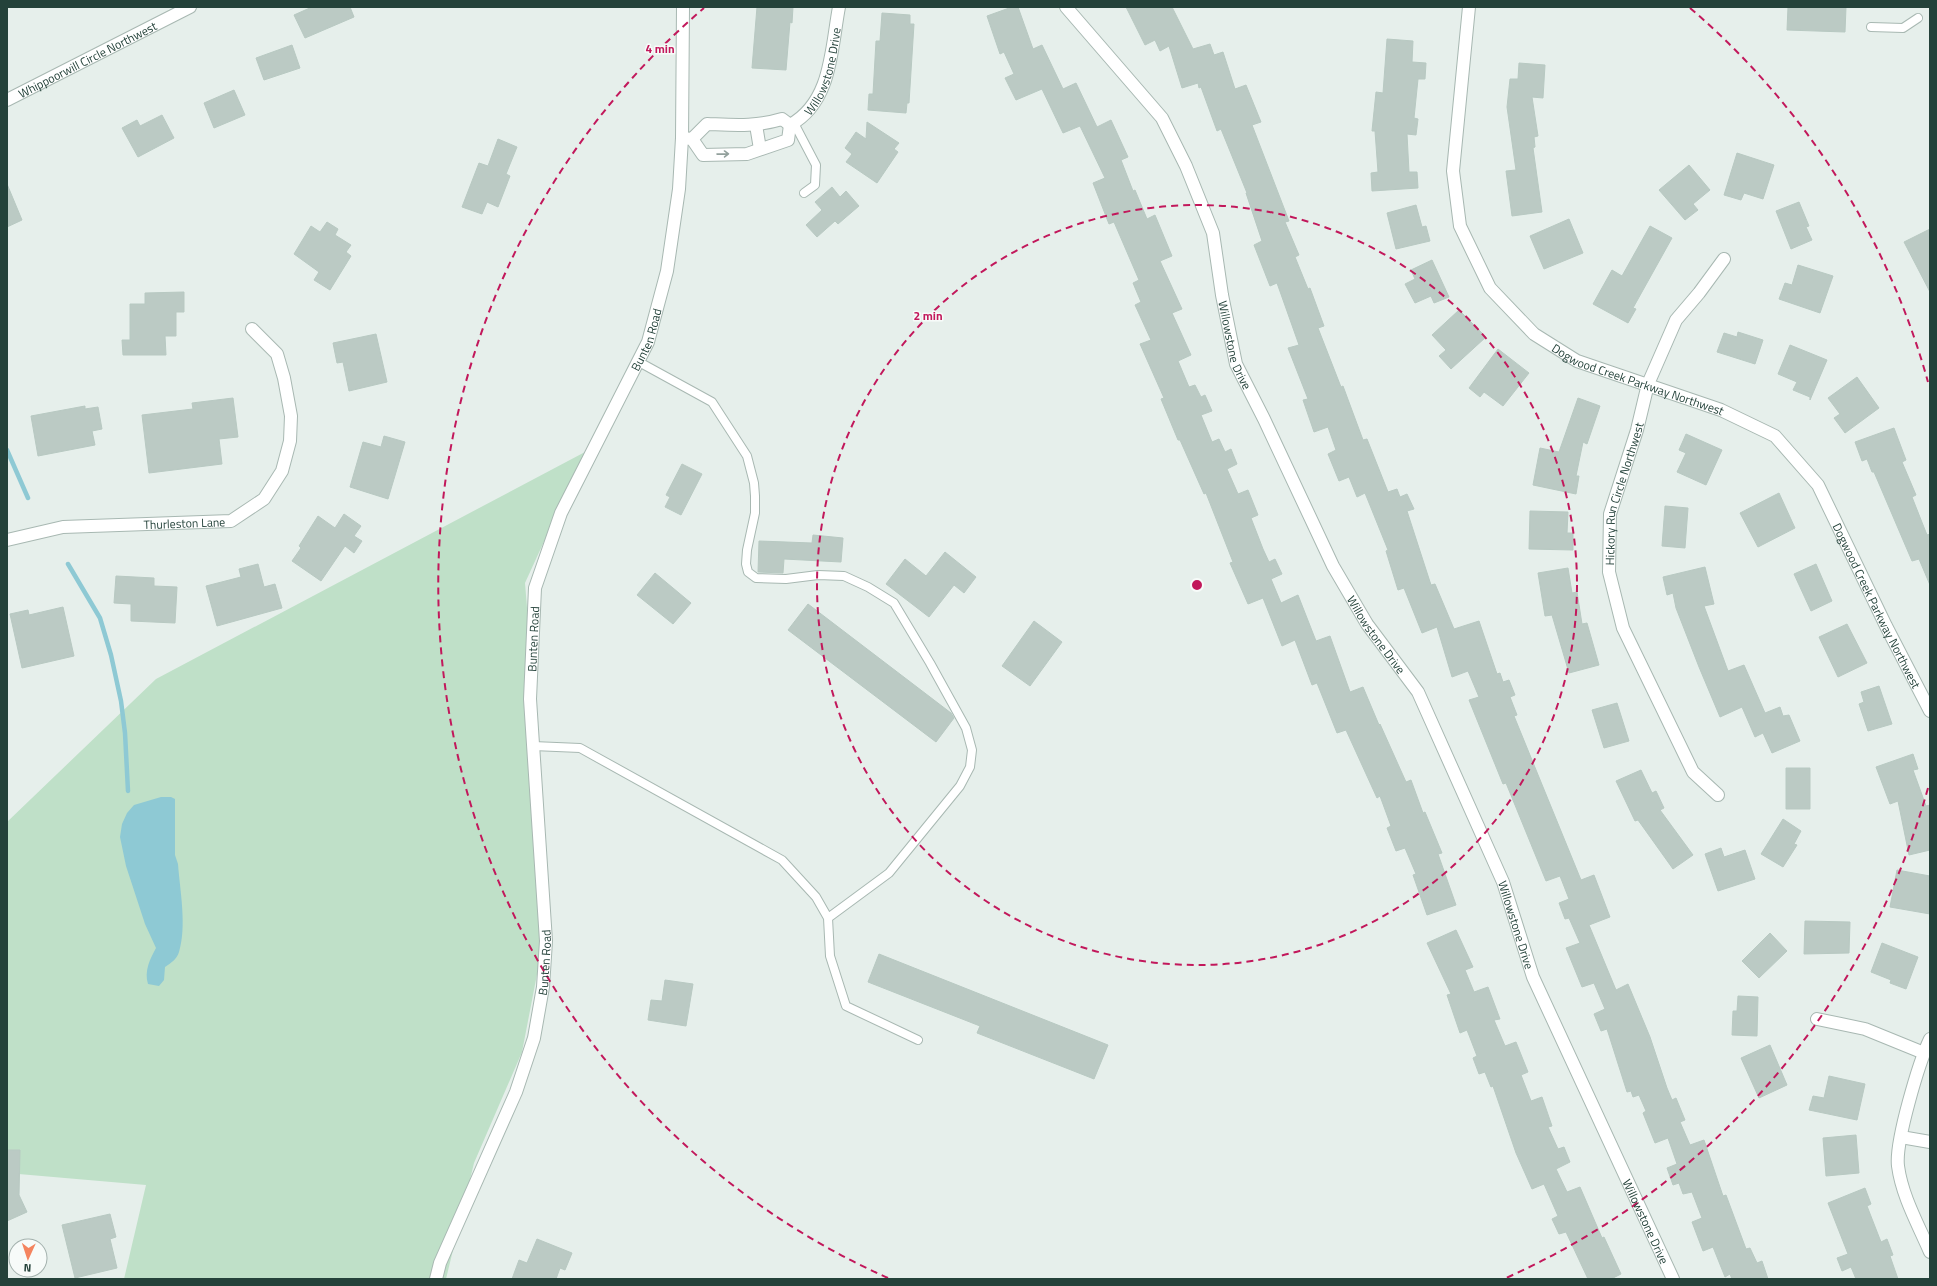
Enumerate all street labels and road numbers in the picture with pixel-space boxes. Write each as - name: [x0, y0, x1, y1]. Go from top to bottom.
- street label: Whippoorwill Circle Northwest: [15, 16, 161, 102]
- street label: Willowstone Drive: [799, 26, 845, 119]
- street label: Willowstone Drive: [1214, 299, 1257, 393]
- street label: Bunten Road: [625, 306, 666, 374]
- street label: Dogwood Creek Parkway Northwest: [1548, 338, 1728, 420]
- street label: Hickory Run Circle Northwest: [1600, 420, 1648, 566]
- street label: Thurleston Lane: [143, 512, 226, 534]
- street label: Dogwood Creek Parkway Northwest: [1828, 520, 1927, 692]
- street label: Willowstone Drive: [1343, 592, 1411, 678]
- street label: Bunten Road: [522, 606, 544, 672]
- street label: Willowstone Drive: [1494, 878, 1539, 971]
- street label: Bunten Road: [532, 929, 556, 997]
- street label: Willowstone Drive: [1618, 1176, 1674, 1267]

